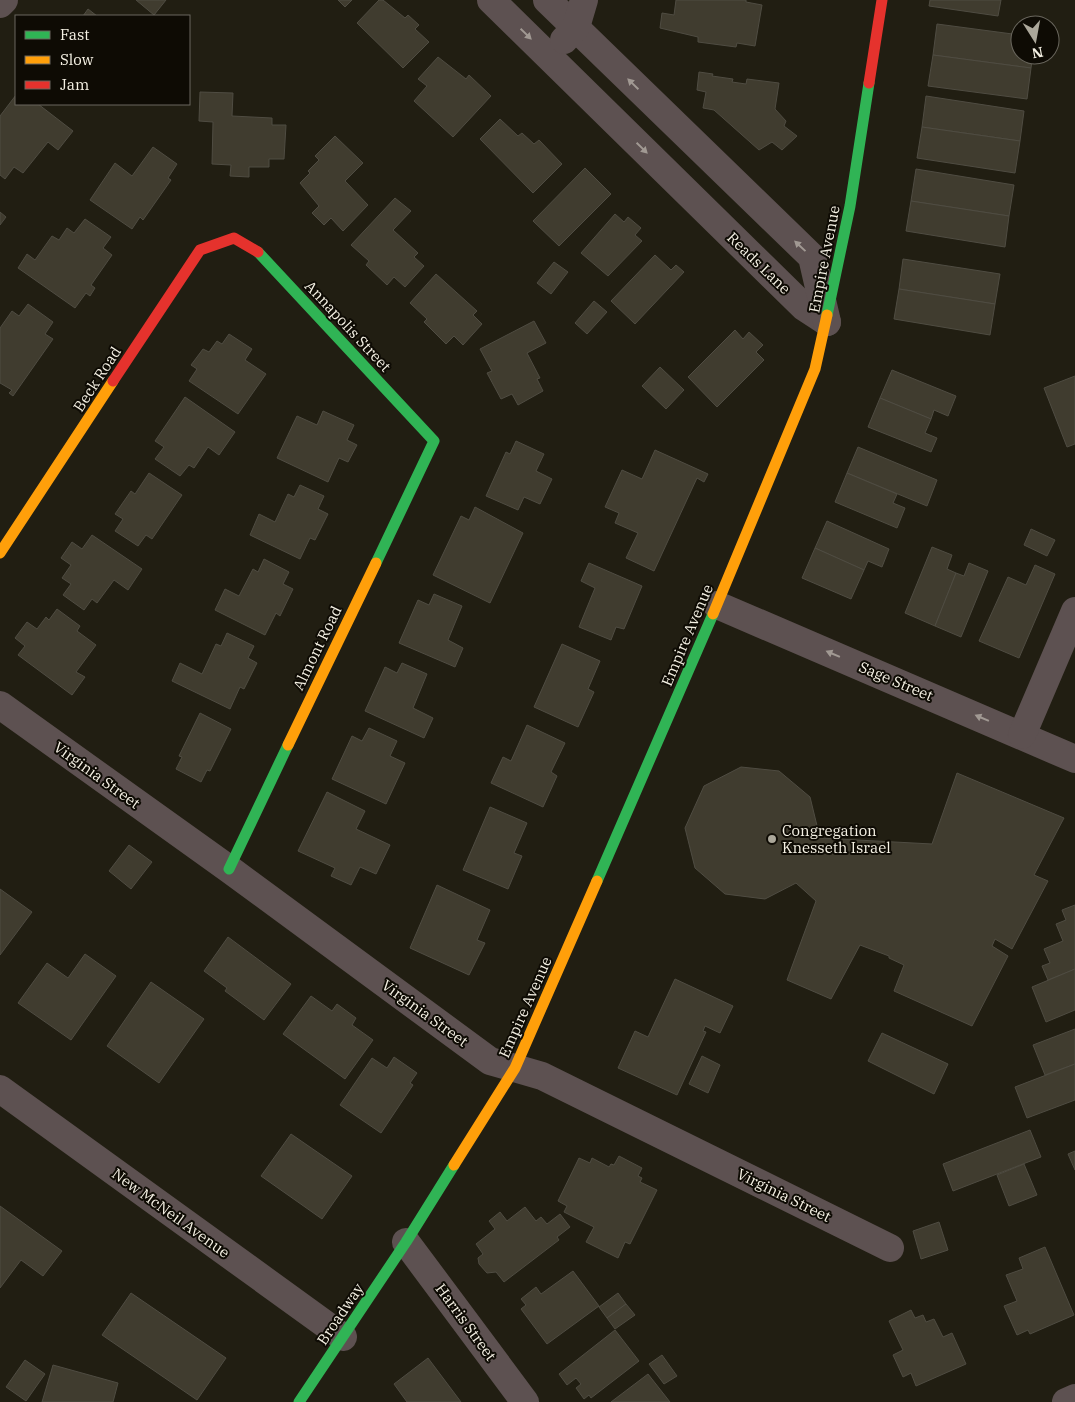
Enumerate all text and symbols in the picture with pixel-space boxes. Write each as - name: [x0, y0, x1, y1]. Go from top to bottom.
- legend: [15, 15, 190, 105]
- north arrow: [1010, 15, 1060, 65]
- text: Fast: [60, 25, 90, 44]
- one-way arrow: [520, 28, 532, 40]
- text: N: [1030, 43, 1045, 63]
- text: Slow: [60, 50, 94, 69]
- text: Jam: [60, 75, 89, 94]
- one-way arrow: [627, 78, 639, 90]
- one-way arrow: [636, 142, 648, 154]
- street label: Empire Avenue: [804, 204, 844, 314]
- street label: Reads Lane: [723, 228, 795, 298]
- one-way arrow: [794, 240, 806, 252]
- street label: Annapolis Street: [301, 277, 395, 375]
- street label: Beck Road: [69, 343, 125, 415]
- street label: Empire Avenue: [657, 581, 717, 689]
- street label: Almont Road: [288, 603, 346, 693]
- one-way arrow: [826, 650, 840, 658]
- street label: Sage Street: [856, 657, 936, 705]
- one-way arrow: [975, 714, 990, 722]
- street label: Virginia Street: [50, 737, 144, 813]
- place label: Congregation Knesseth Israel: [782, 821, 891, 857]
- marker: Congregation Knesseth Israel: [766, 833, 778, 845]
- street label: Empire Avenue: [494, 953, 556, 1061]
- street label: Virginia Street: [378, 975, 472, 1051]
- street label: New McNeil Avenue: [109, 1164, 233, 1262]
- street label: Virginia Street: [734, 1164, 834, 1226]
- street label: Broadway: [312, 1280, 368, 1348]
- street label: Harris Street: [432, 1280, 500, 1364]

